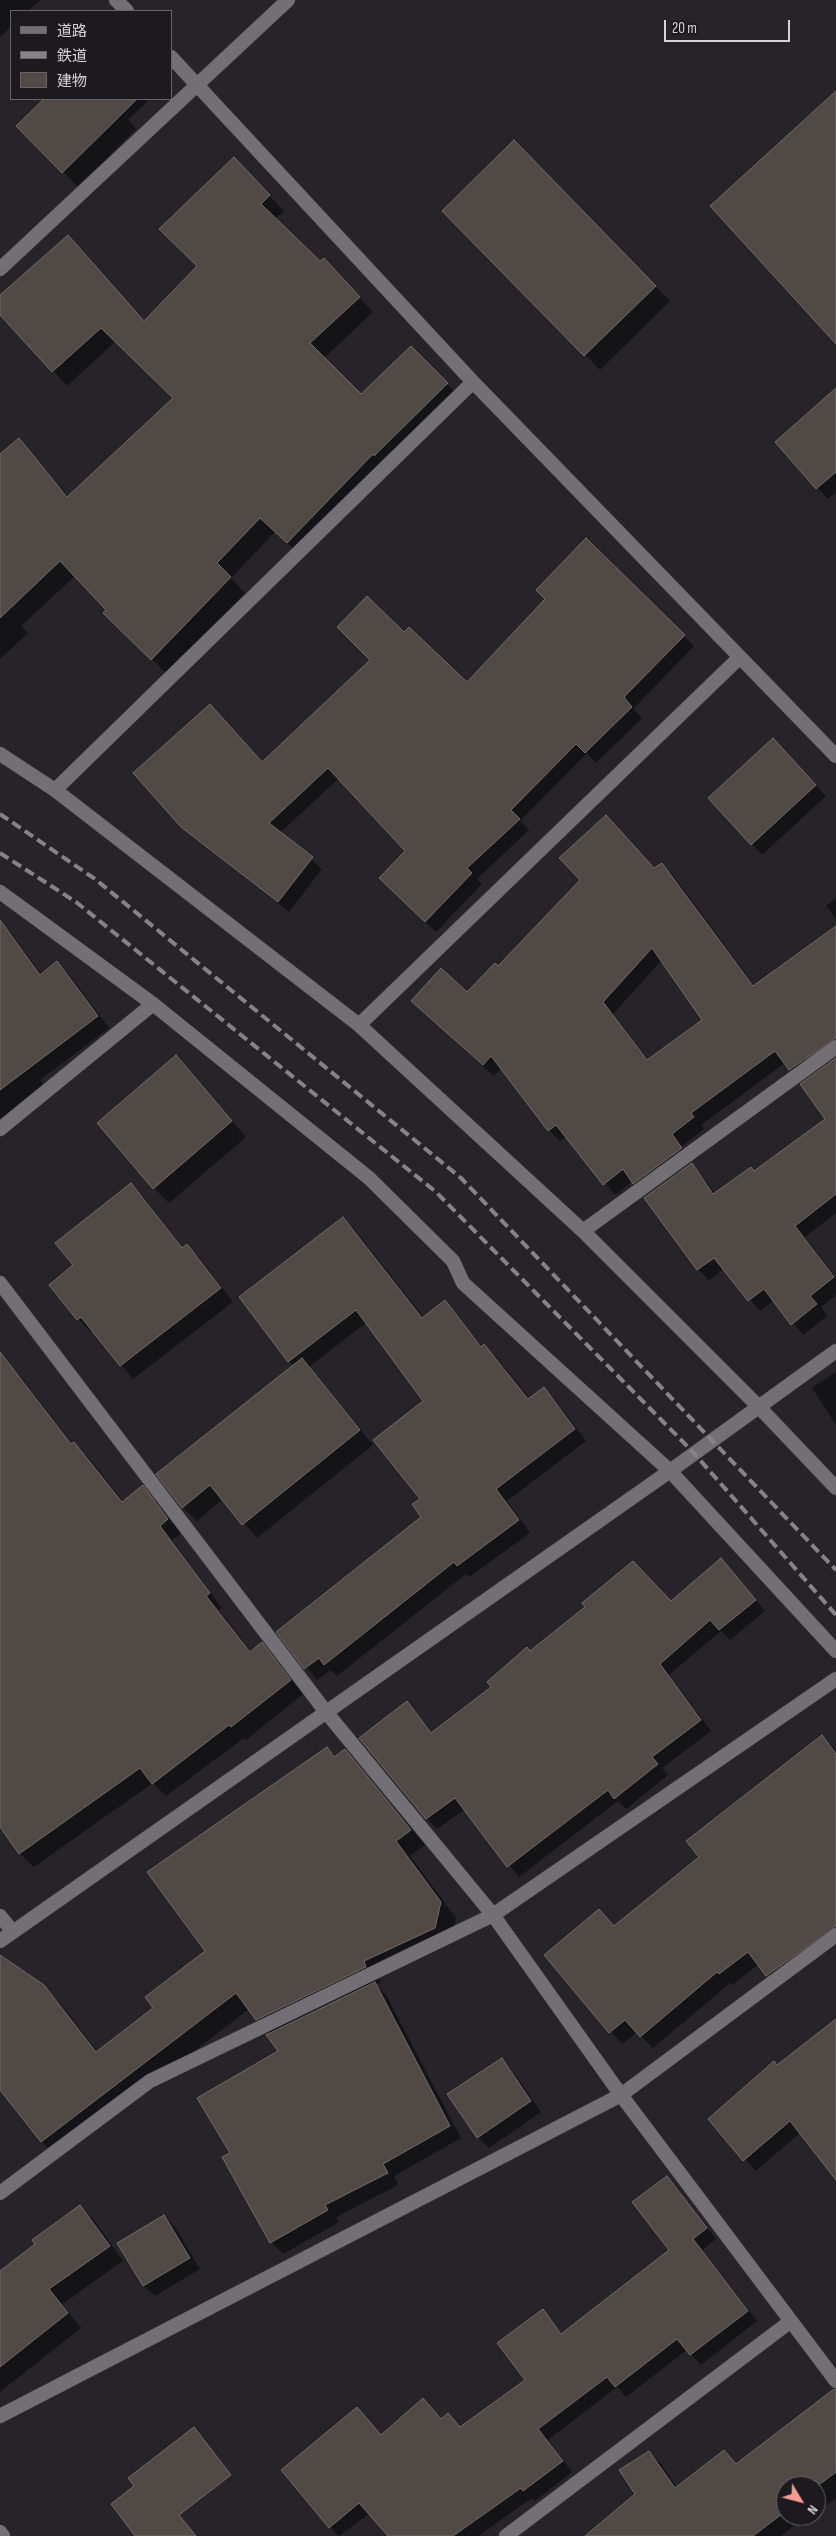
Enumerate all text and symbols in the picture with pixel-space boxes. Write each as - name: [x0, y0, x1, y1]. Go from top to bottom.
- legend: [10, 10, 172, 100]
- scale bar: [666, 10, 792, 42]
- text: 20 m: [672, 19, 697, 38]
- text: 道路: [57, 22, 87, 41]
- text: 鉄道: [57, 47, 87, 66]
- text: 建物: [57, 72, 87, 91]
- north arrow: [776, 2476, 826, 2526]
- text: N: [804, 2502, 822, 2518]

